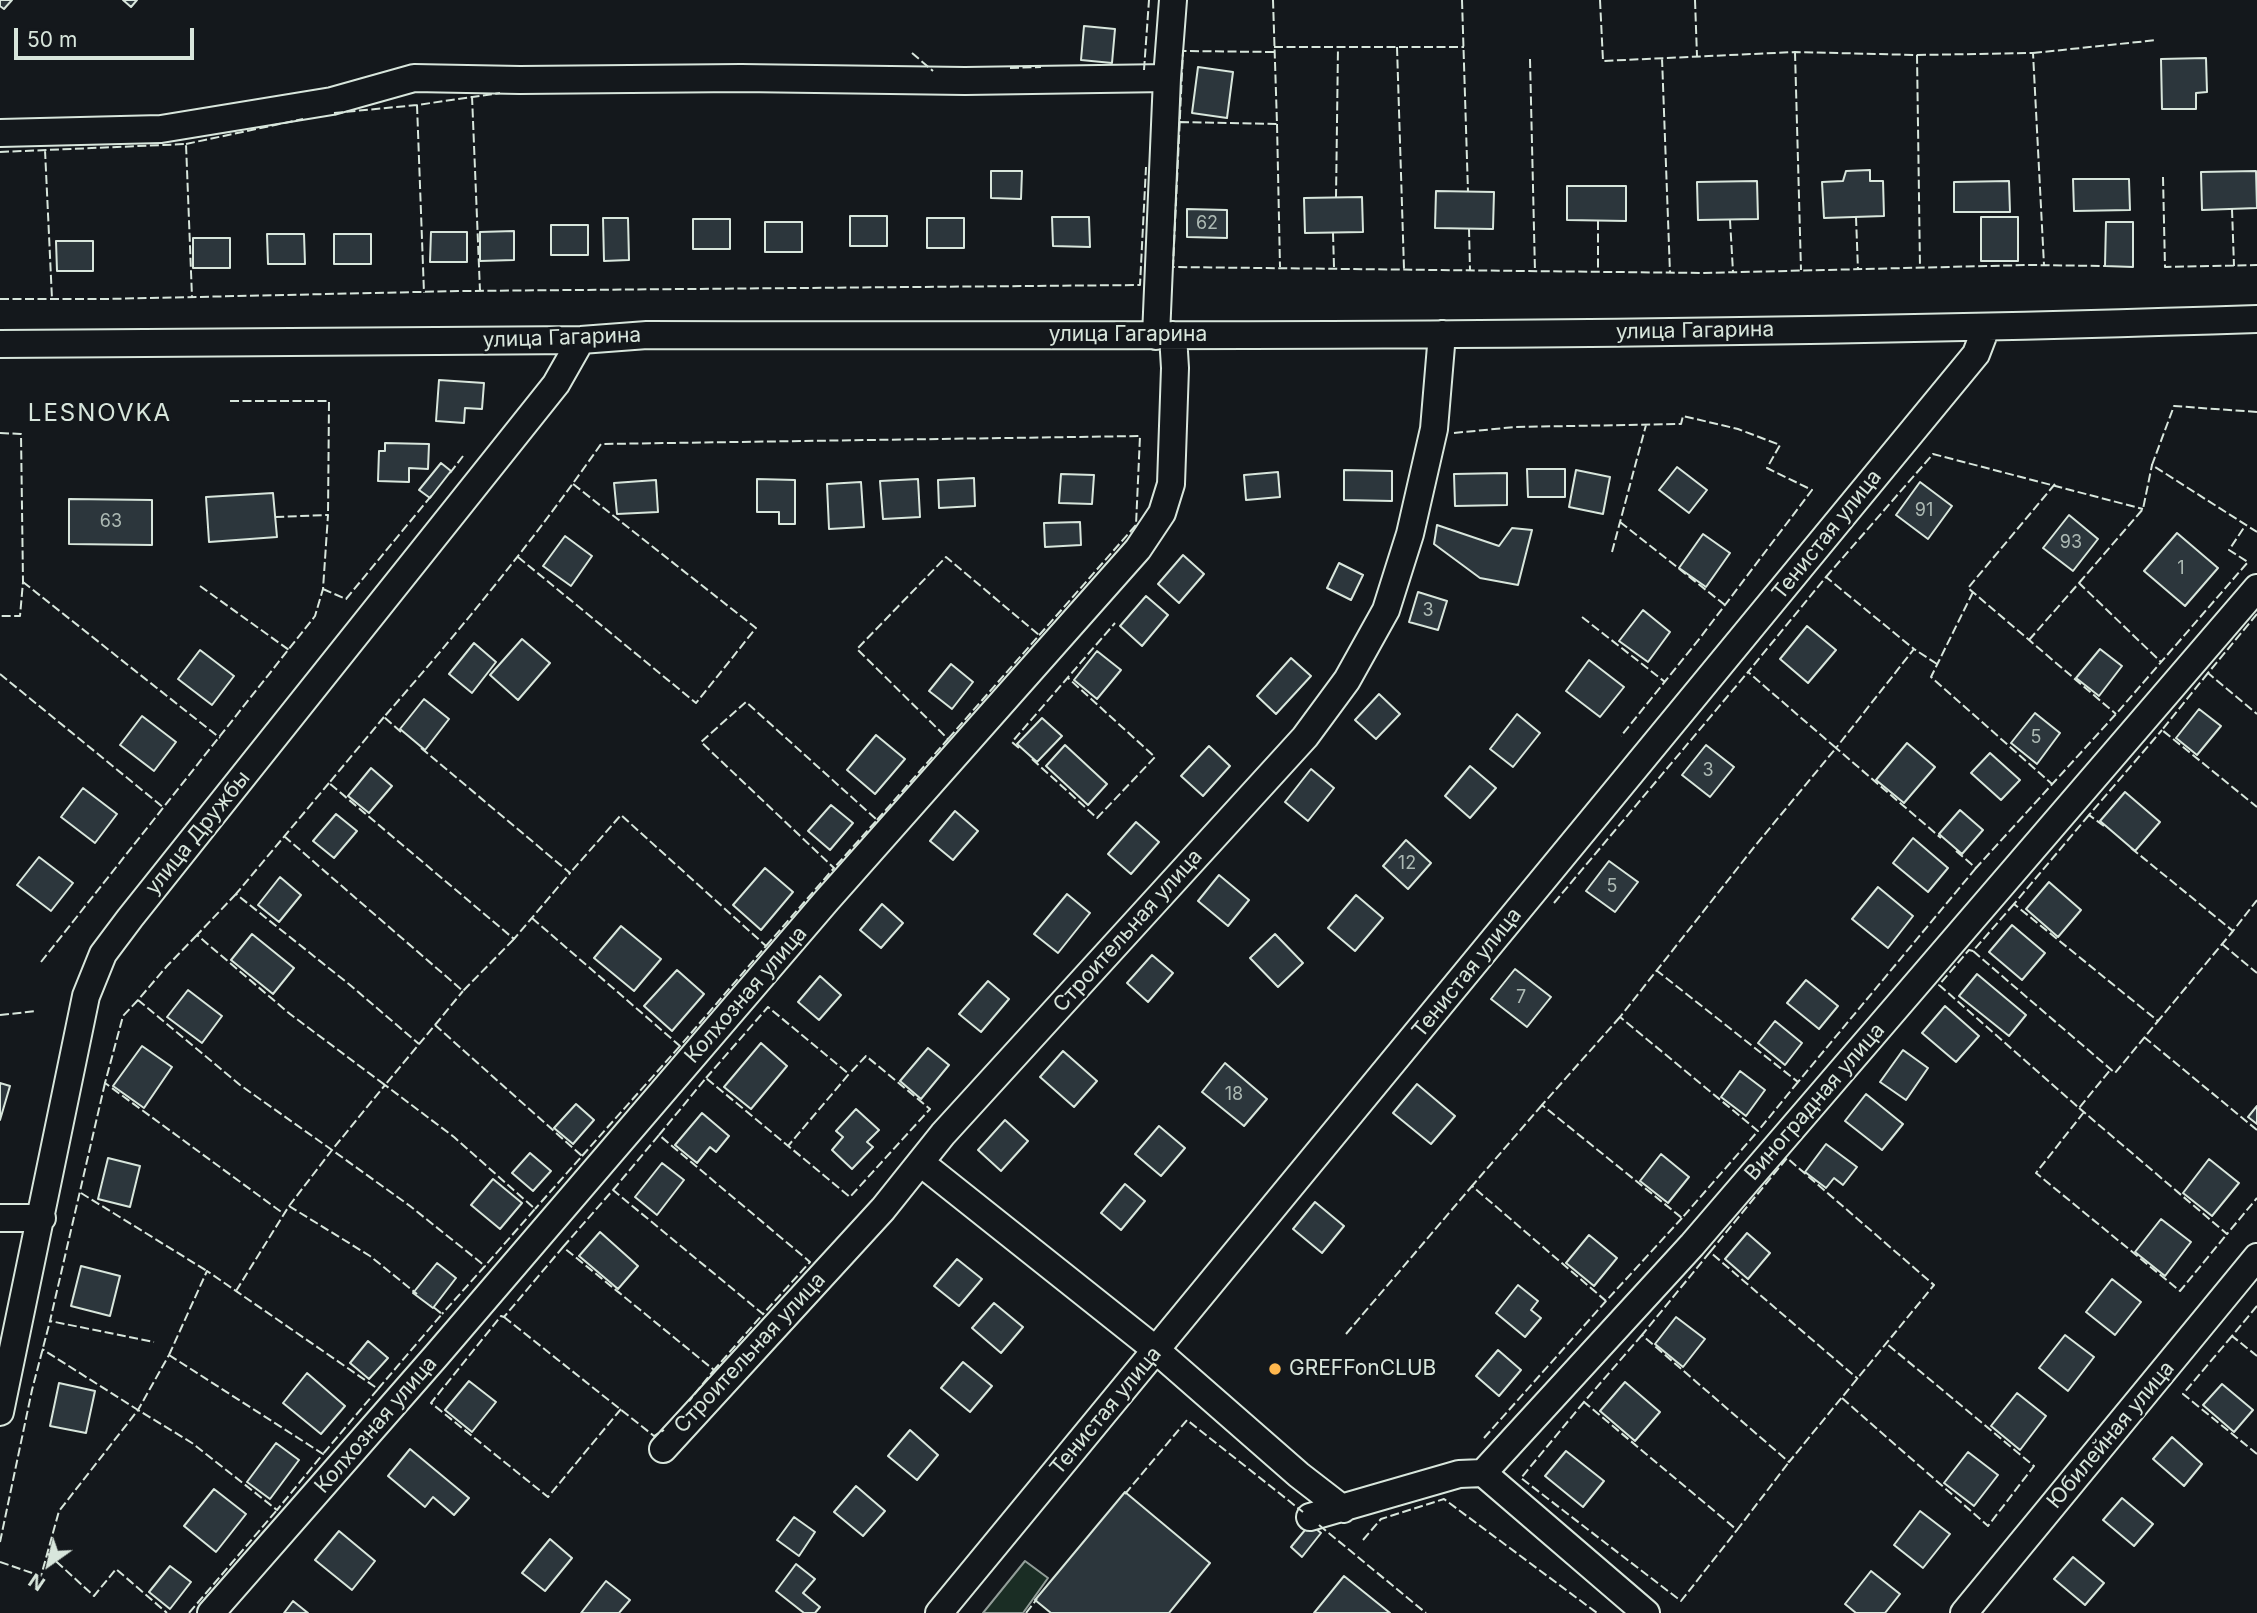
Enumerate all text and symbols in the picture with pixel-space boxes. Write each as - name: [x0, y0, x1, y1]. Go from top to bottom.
- scale bar: [18, 14, 198, 58]
- text: 50 m: [27, 27, 77, 52]
- house number: 62: [1196, 213, 1218, 235]
- street label: улица Гагарина: [1616, 317, 1774, 345]
- street label: улица Гагарина: [1049, 322, 1207, 348]
- street label: улица Гагарина: [482, 323, 642, 353]
- district label: LESNOVKA: [29, 400, 171, 428]
- street label: Тенистая улица: [1767, 465, 1887, 605]
- house number: 91: [1915, 500, 1933, 522]
- house number: 63: [100, 511, 122, 533]
- house number: 93: [2060, 532, 2082, 554]
- house number: 1: [2177, 558, 2185, 580]
- house number: 3: [1422, 600, 1434, 622]
- house number: 5: [2031, 727, 2041, 749]
- house number: 3: [1702, 760, 1714, 782]
- street label: улица Дружбы: [140, 766, 256, 900]
- street label: Строительная улица: [1048, 844, 1208, 1018]
- house number: 12: [1398, 853, 1416, 875]
- house number: 5: [1607, 876, 1617, 898]
- street label: Тенистая улица: [1407, 903, 1527, 1043]
- street label: Колхозная улица: [680, 921, 812, 1069]
- house number: 7: [1516, 987, 1526, 1009]
- street label: Виноградная улица: [1740, 1018, 1890, 1186]
- house number: 18: [1225, 1084, 1243, 1106]
- street label: Строительная улица: [669, 1268, 831, 1438]
- street label: Тенистая улица: [1045, 1342, 1167, 1480]
- street label: Колхозная улица: [310, 1351, 442, 1499]
- place label: GREFFonCLUB: [1289, 1356, 1436, 1382]
- street label: Юбилейная улица: [2042, 1356, 2180, 1514]
- marker: GREFFonCLUB: [1267, 1361, 1283, 1377]
- north arrow: [14, 1529, 84, 1599]
- text: N: [25, 1568, 49, 1595]

